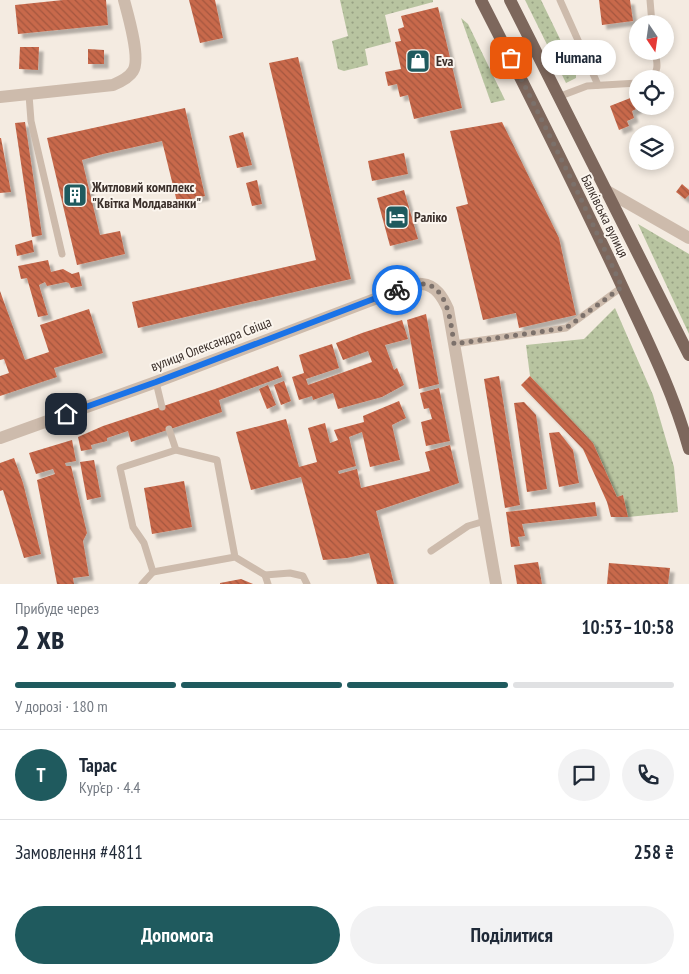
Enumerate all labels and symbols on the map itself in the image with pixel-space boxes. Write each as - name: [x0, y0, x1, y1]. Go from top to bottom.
- north arrow: [629, 15, 674, 60]
- pin: [490, 37, 532, 79]
- callout: Humana: [541, 40, 616, 76]
- shop icon: Eva: [405, 48, 431, 74]
- place label: Eva: [436, 52, 454, 70]
- street label: Балківська вулиця: [577, 172, 633, 260]
- place label: Житловий комплекс "Квітка Молдаванки": [91, 178, 201, 212]
- building icon: Житловий комплекс "Квітка Молдаванки": [62, 182, 88, 208]
- hotel icon: Раліко: [384, 204, 410, 230]
- place label: Раліко: [414, 208, 447, 226]
- courier: [372, 265, 422, 315]
- street label: вулиця Олександра Свіща: [148, 313, 274, 375]
- pin: [45, 393, 87, 435]

